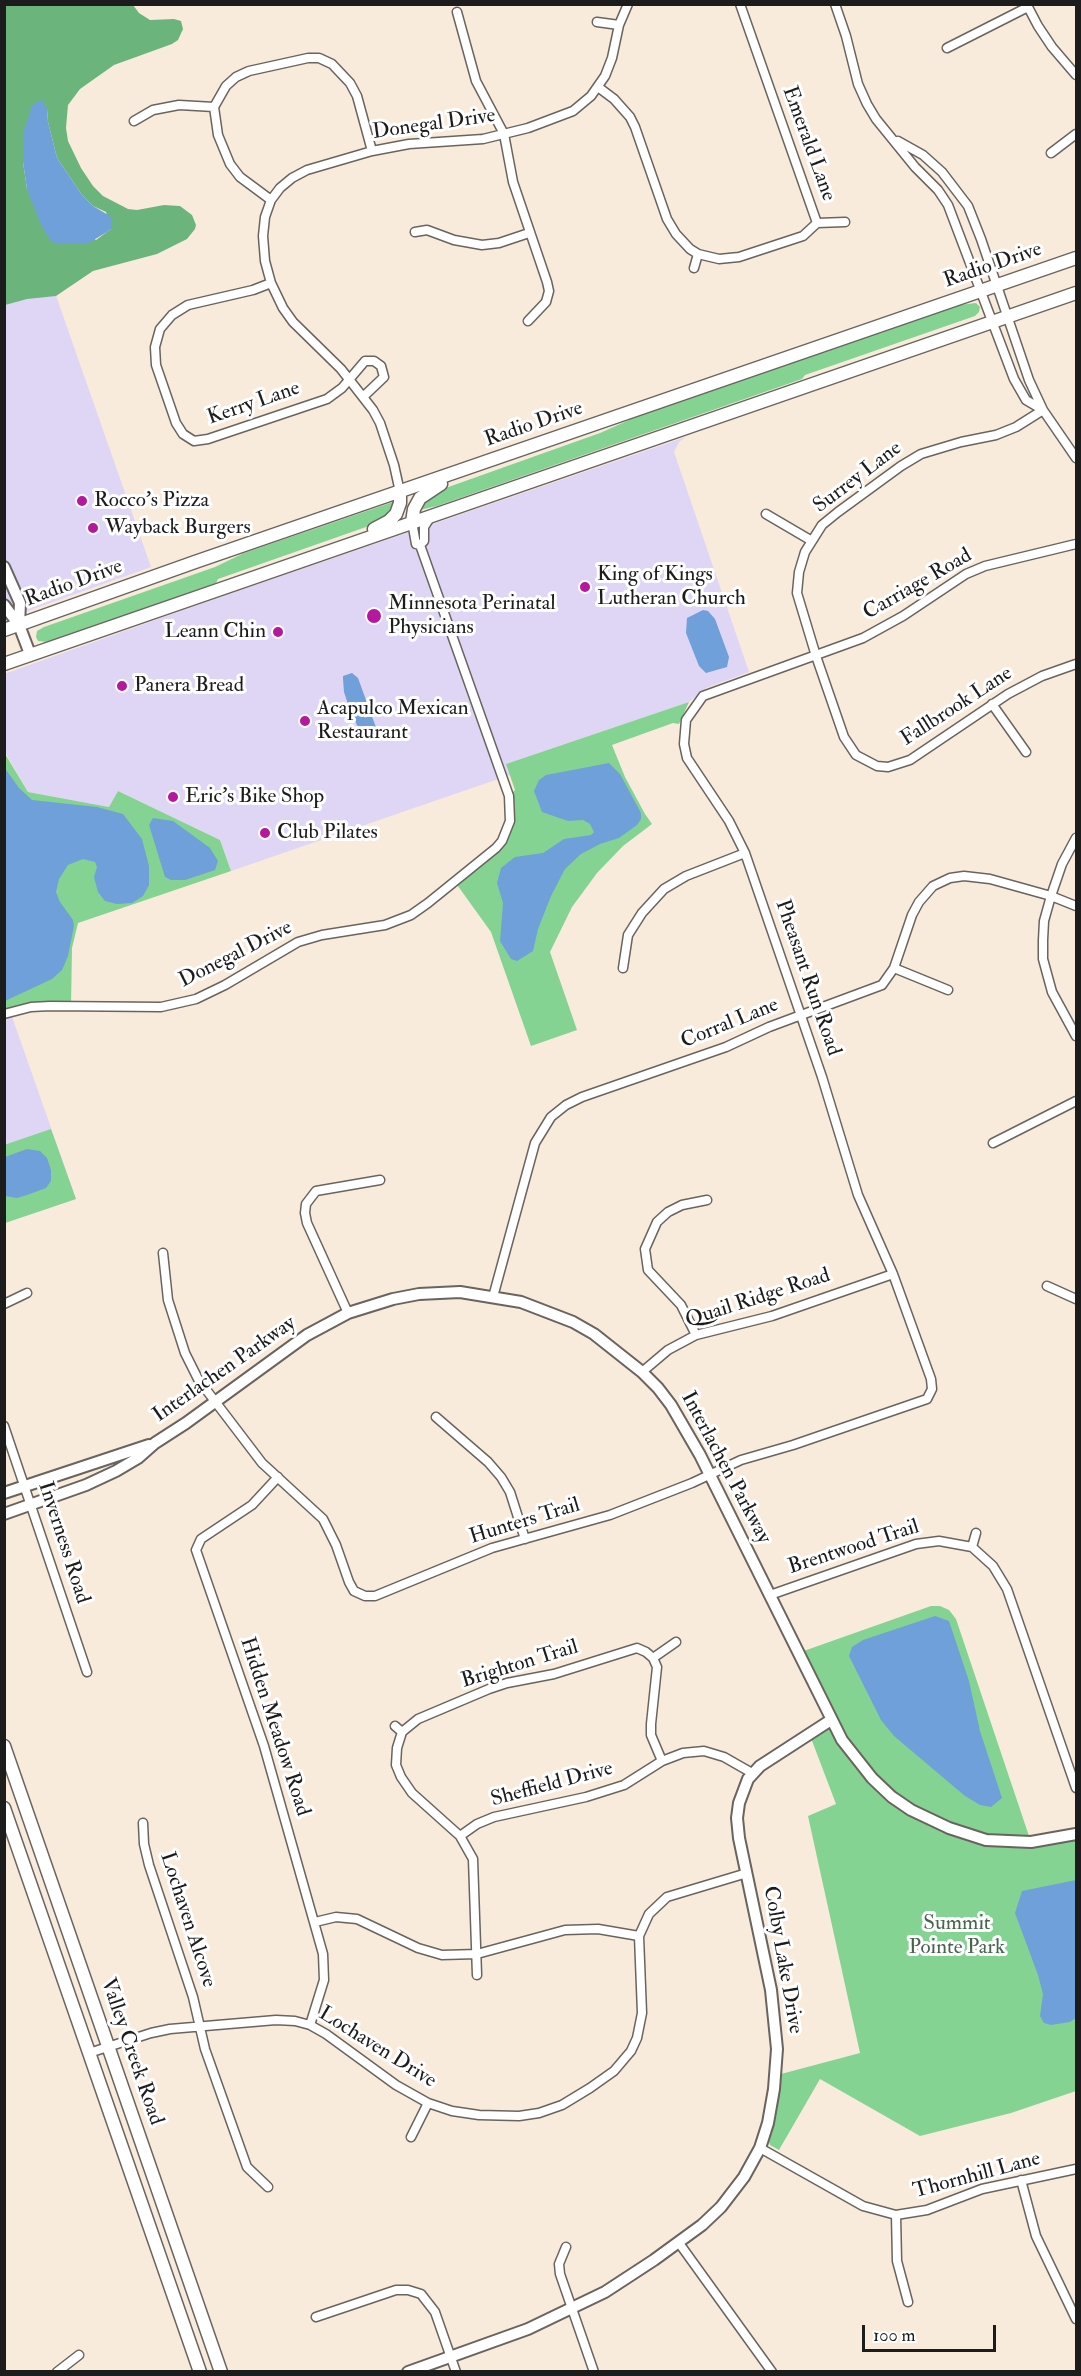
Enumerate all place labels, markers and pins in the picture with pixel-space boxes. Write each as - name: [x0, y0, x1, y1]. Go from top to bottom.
- place label: Rocco's Pizza: [94, 488, 209, 514]
- marker: Rocco's Pizza: [75, 494, 89, 508]
- place label: Wayback Burgers: [105, 515, 251, 541]
- marker: Wayback Burgers: [86, 521, 100, 535]
- place label: King of Kings Lutheran Church: [597, 562, 746, 612]
- marker: King of Kings Lutheran Church: [578, 580, 592, 594]
- place label: Minnesota Perinatal Physicians: [388, 591, 556, 641]
- marker: Minnesota Perinatal Physicians: [365, 607, 383, 625]
- place label: Leann Chin: [164, 619, 266, 645]
- marker: Leann Chin: [271, 625, 285, 639]
- place label: Panera Bread: [134, 673, 244, 699]
- marker: Panera Bread: [115, 679, 129, 693]
- place label: Acapulco Mexican Restaurant: [317, 696, 469, 746]
- marker: Acapulco Mexican Restaurant: [298, 714, 312, 728]
- place label: Eric's Bike Shop: [185, 784, 324, 810]
- marker: Eric's Bike Shop: [166, 790, 180, 804]
- place label: Club Pilates: [277, 820, 378, 846]
- marker: Club Pilates: [258, 826, 272, 840]

